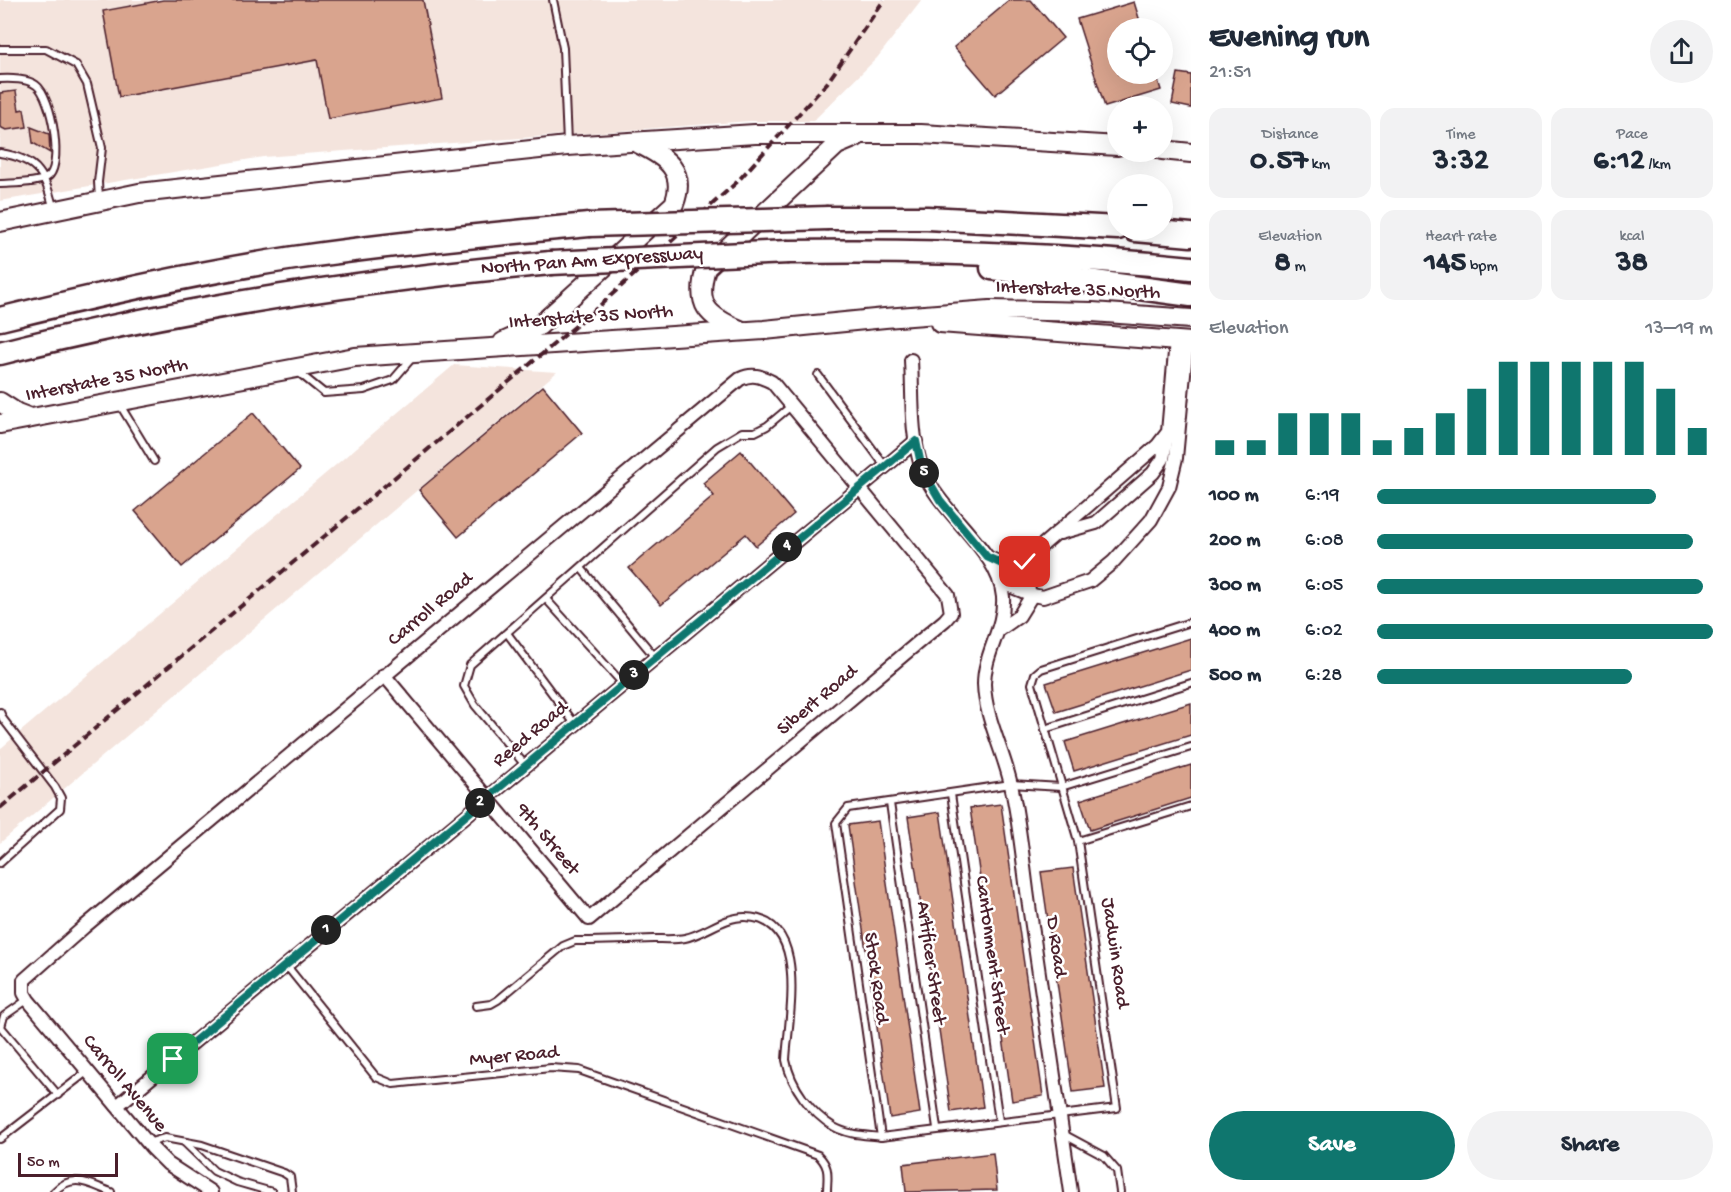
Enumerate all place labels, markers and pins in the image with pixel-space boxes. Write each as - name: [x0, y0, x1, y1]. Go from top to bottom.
- pin: 5: [909, 458, 939, 488]
- pin: 4: [772, 532, 802, 562]
- pin: [999, 536, 1050, 587]
- pin: 3: [619, 660, 649, 690]
- pin: 2: [465, 788, 495, 818]
- pin: 1: [311, 915, 341, 945]
- pin: [147, 1033, 198, 1084]

